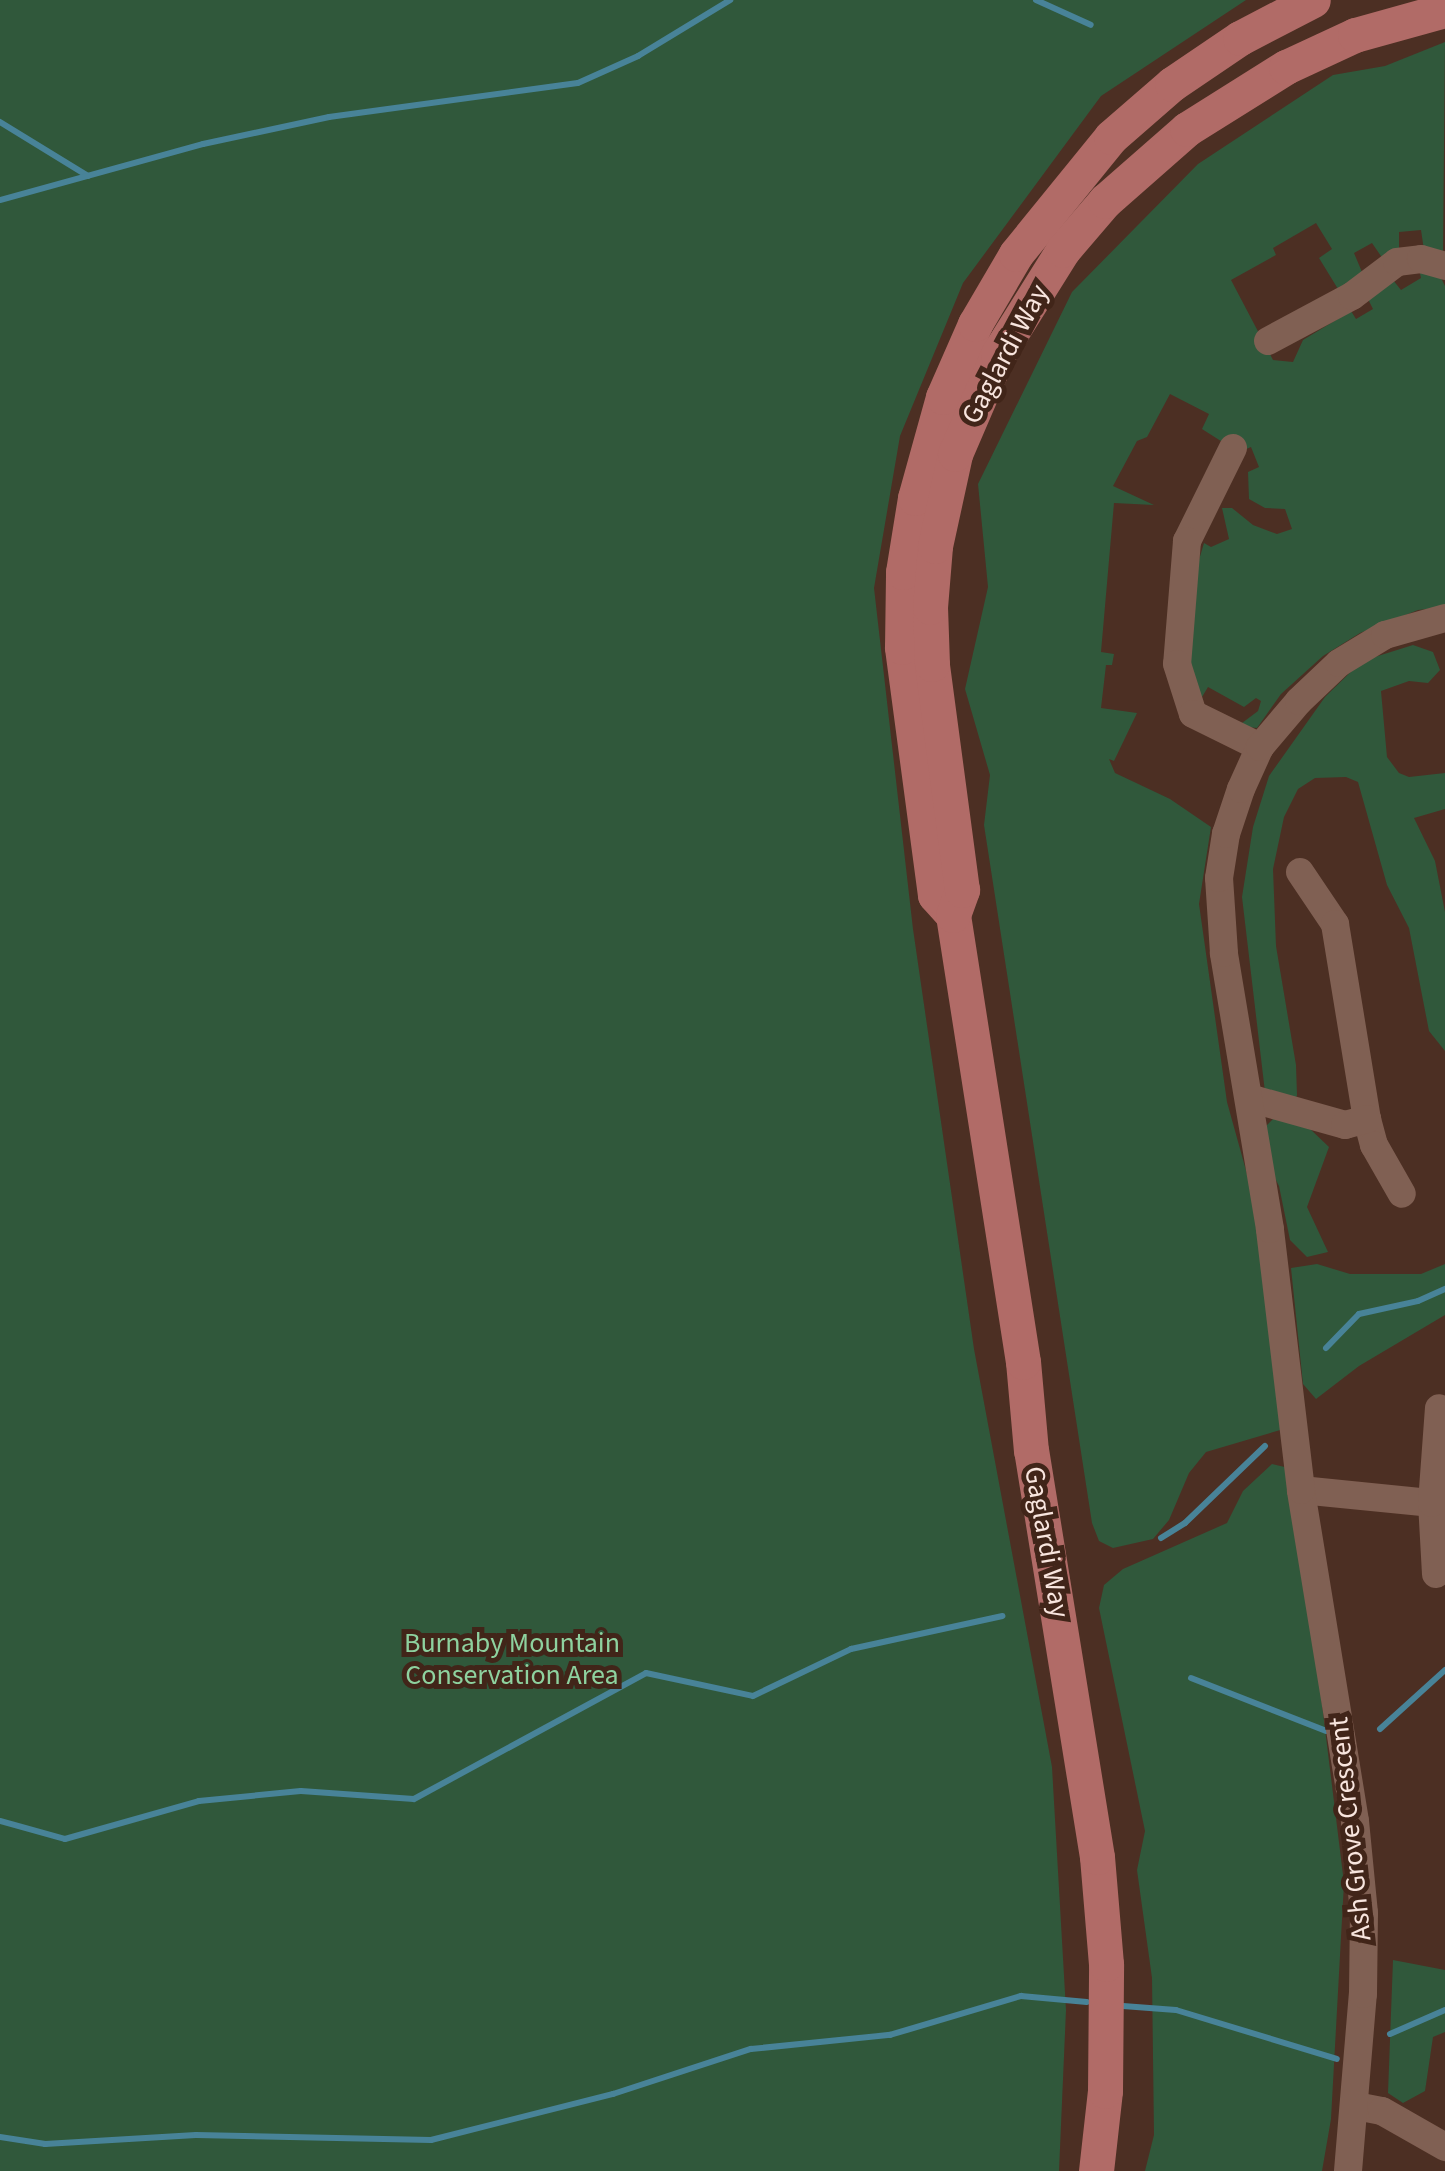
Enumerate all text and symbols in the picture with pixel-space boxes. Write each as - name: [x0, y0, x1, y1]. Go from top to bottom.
- street label: Gaglardi Way: [954, 279, 1056, 429]
- street label: Gaglardi Way: [1017, 1464, 1077, 1620]
- park label: Burnaby Mountain Conservation Area: [404, 1626, 620, 1692]
- street label: Ash Grove Crescent: [1322, 1716, 1378, 1942]

